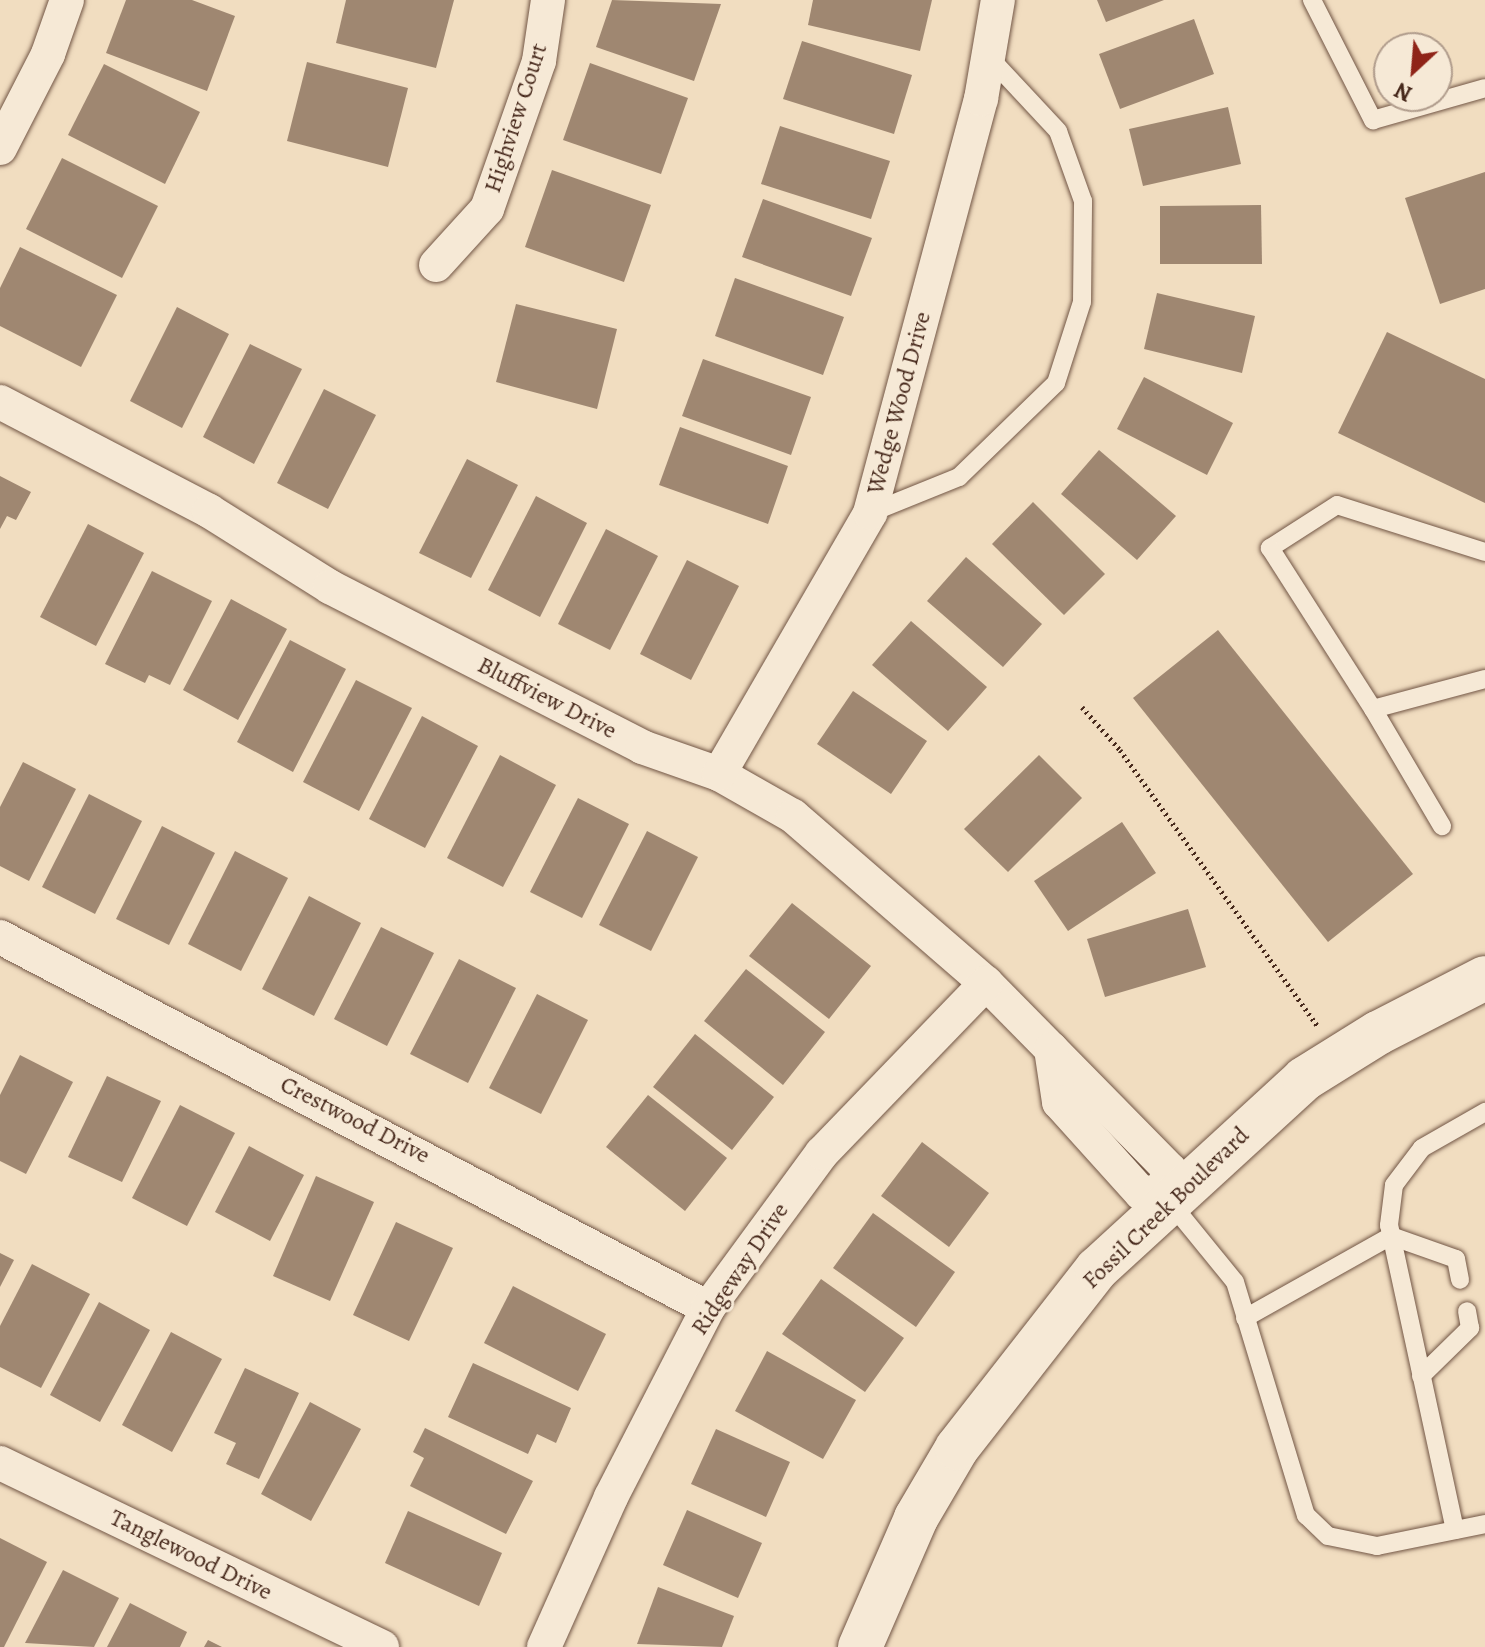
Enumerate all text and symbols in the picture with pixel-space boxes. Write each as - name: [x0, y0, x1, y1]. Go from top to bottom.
- north arrow: [1373, 32, 1453, 112]
- street label: Highview Court: [478, 40, 554, 196]
- text: N: [1390, 75, 1417, 109]
- street label: Wedge Wood Drive: [861, 309, 937, 497]
- street label: Bluffview Drive: [473, 651, 621, 745]
- street label: Crestwood Drive: [275, 1070, 435, 1170]
- street label: Fossil Creek Boulevard: [1077, 1121, 1255, 1295]
- street label: Ridgeway Drive: [685, 1197, 795, 1341]
- street label: Tanglewood Drive: [105, 1503, 277, 1607]

